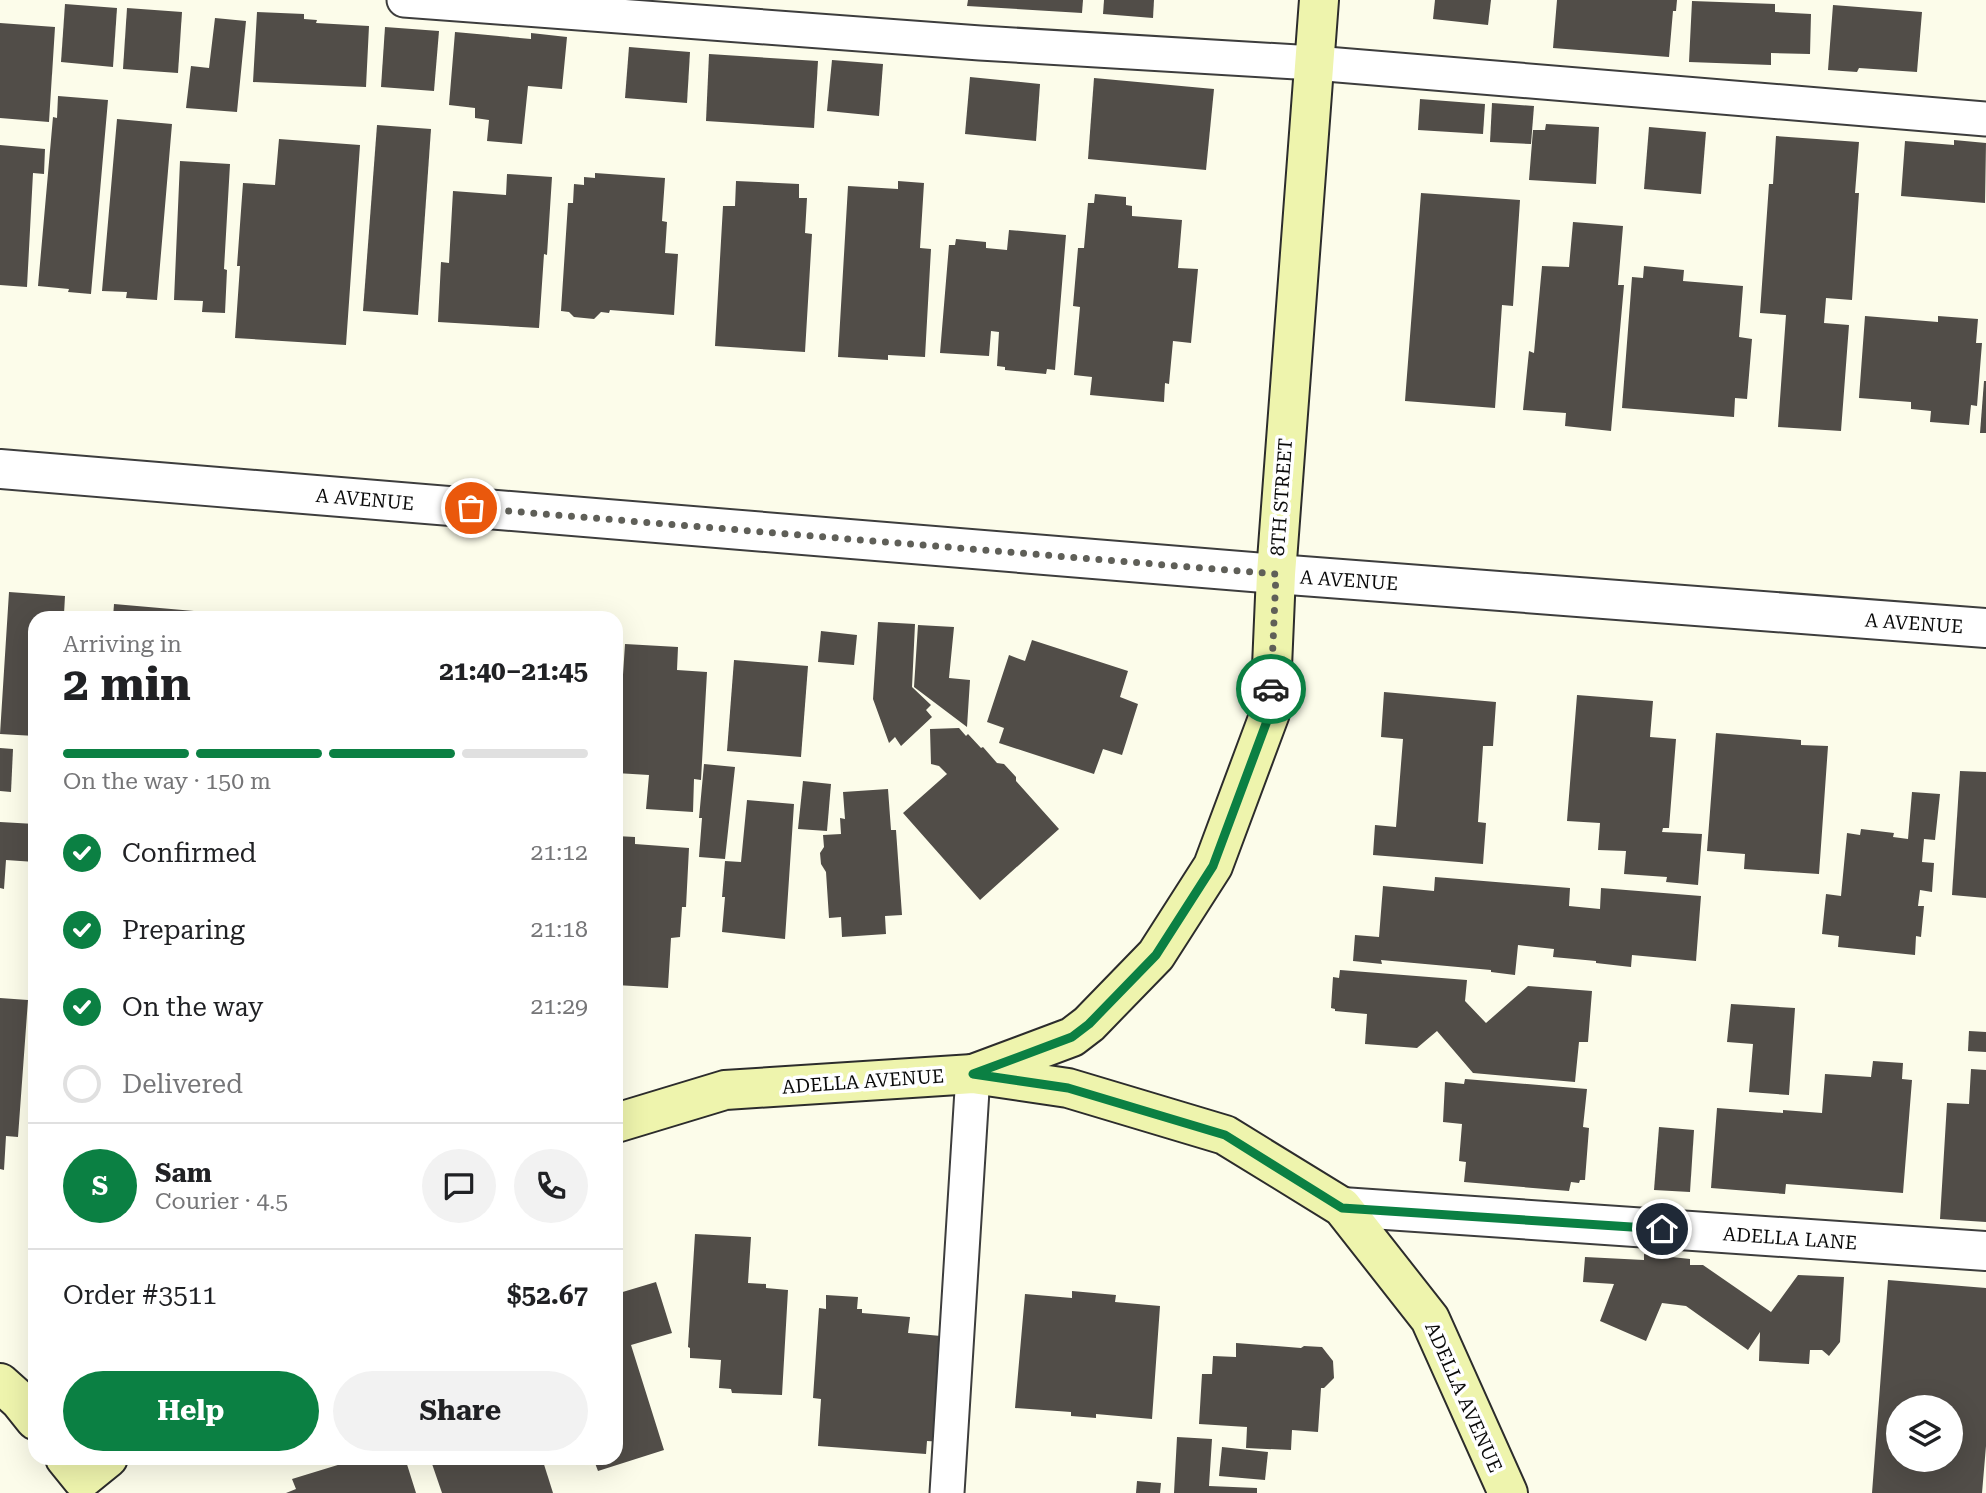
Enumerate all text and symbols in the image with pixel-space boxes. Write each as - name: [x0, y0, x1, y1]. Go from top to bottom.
- street label: 8TH STREET: [1266, 437, 1297, 557]
- pin: [441, 478, 501, 538]
- street label: A AVENUE: [315, 484, 415, 515]
- icon: bag: [452, 489, 490, 527]
- street label: A AVENUE: [1299, 566, 1399, 595]
- street label: A AVENUE: [1864, 609, 1964, 638]
- text: Arriving in: [63, 631, 182, 658]
- courier: [1236, 654, 1306, 724]
- text: 21:40–21:45: [439, 656, 588, 686]
- text: 2 min: [63, 657, 191, 711]
- icon: car: [1252, 670, 1290, 708]
- text: On the way · 150 m: [63, 768, 271, 795]
- icon: check: [63, 834, 101, 872]
- text: Confirmed: [122, 838, 257, 868]
- text: 21:12: [531, 839, 588, 866]
- icon: check: [63, 911, 101, 949]
- text: Preparing: [122, 915, 245, 945]
- text: 21:18: [531, 916, 588, 943]
- icon: check: [63, 988, 101, 1026]
- text: On the way: [122, 992, 263, 1022]
- text: 21:29: [531, 993, 588, 1020]
- street label: ADELLA AVENUE: [781, 1064, 945, 1099]
- text: Delivered: [122, 1069, 243, 1099]
- button: chat: [422, 1149, 496, 1223]
- button: phone: [514, 1149, 588, 1223]
- text: Sam: [155, 1158, 212, 1188]
- text: S: [92, 1171, 108, 1201]
- text: Courier · 4.5: [155, 1188, 288, 1215]
- pin: [1632, 1199, 1692, 1259]
- icon: home: [1643, 1210, 1681, 1248]
- street label: ADELLA LANE: [1722, 1222, 1858, 1255]
- text: Order #3511: [63, 1280, 217, 1310]
- text: $52.67: [507, 1280, 588, 1310]
- street label: ADELLA AVENUE: [1420, 1318, 1507, 1476]
- button: Help: [63, 1371, 319, 1451]
- button: Share: [333, 1371, 588, 1451]
- map controls: [1886, 1395, 1963, 1472]
- button: layers: [1886, 1395, 1963, 1472]

